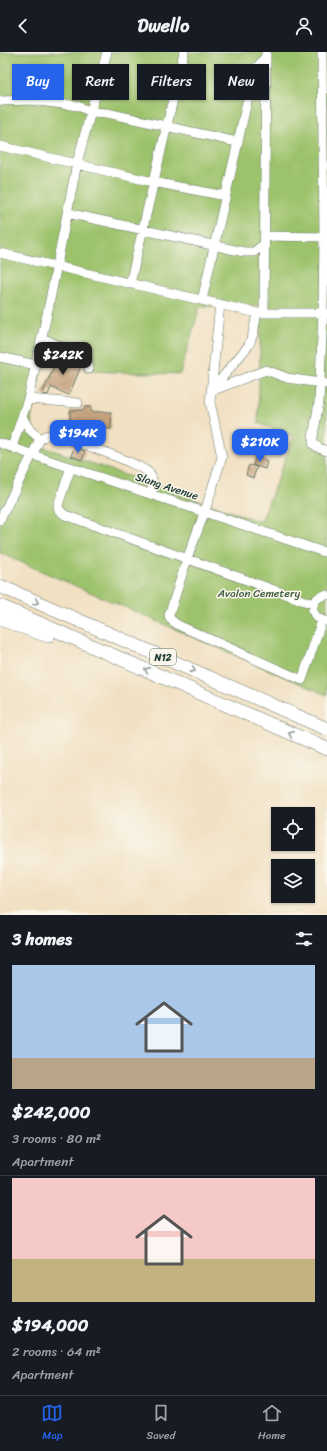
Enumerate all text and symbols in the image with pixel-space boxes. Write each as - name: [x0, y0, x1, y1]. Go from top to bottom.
- text: Dwello: [138, 10, 189, 42]
- icon: back: [12, 15, 34, 37]
- icon: person: [293, 15, 315, 37]
- chip: Buy: [12, 64, 64, 100]
- chip: Rent: [72, 64, 129, 100]
- chip: Filters: [137, 64, 206, 100]
- chip: New: [214, 64, 269, 100]
- pin: $242K: [35, 342, 91, 376]
- text: $242K: [43, 343, 83, 366]
- pin: $194K: [50, 420, 106, 454]
- text: $194K: [59, 421, 97, 444]
- pin: $210K: [232, 429, 288, 463]
- text: $210K: [241, 430, 279, 453]
- street label: Slang Avenue: [133, 467, 201, 506]
- park label: Avalon Cemetery: [217, 584, 300, 603]
- one-way arrow: [32, 597, 39, 605]
- road number: N12: [150, 649, 176, 665]
- one-way arrow: [190, 666, 197, 674]
- one-way arrow: [143, 667, 150, 675]
- one-way arrow: [288, 731, 296, 739]
- map controls: [271, 807, 315, 903]
- button: locate: [271, 807, 315, 851]
- button: layers: [271, 859, 315, 903]
- text: 3 homes: [12, 924, 72, 954]
- icon: filters: [293, 928, 315, 950]
- icon: home: [128, 991, 200, 1063]
- text: $242,000: [12, 1097, 91, 1127]
- text: 3 rooms · 80 m²: [12, 1127, 101, 1150]
- text: Apartment: [12, 1150, 73, 1173]
- icon: home: [128, 1204, 200, 1276]
- text: $194,000: [12, 1310, 89, 1340]
- text: 2 rooms · 64 m²: [12, 1340, 101, 1363]
- text: Apartment: [12, 1363, 73, 1386]
- tab: Map: [41, 1402, 63, 1445]
- tab: Saved: [146, 1402, 175, 1445]
- tab: Home: [258, 1402, 286, 1445]

